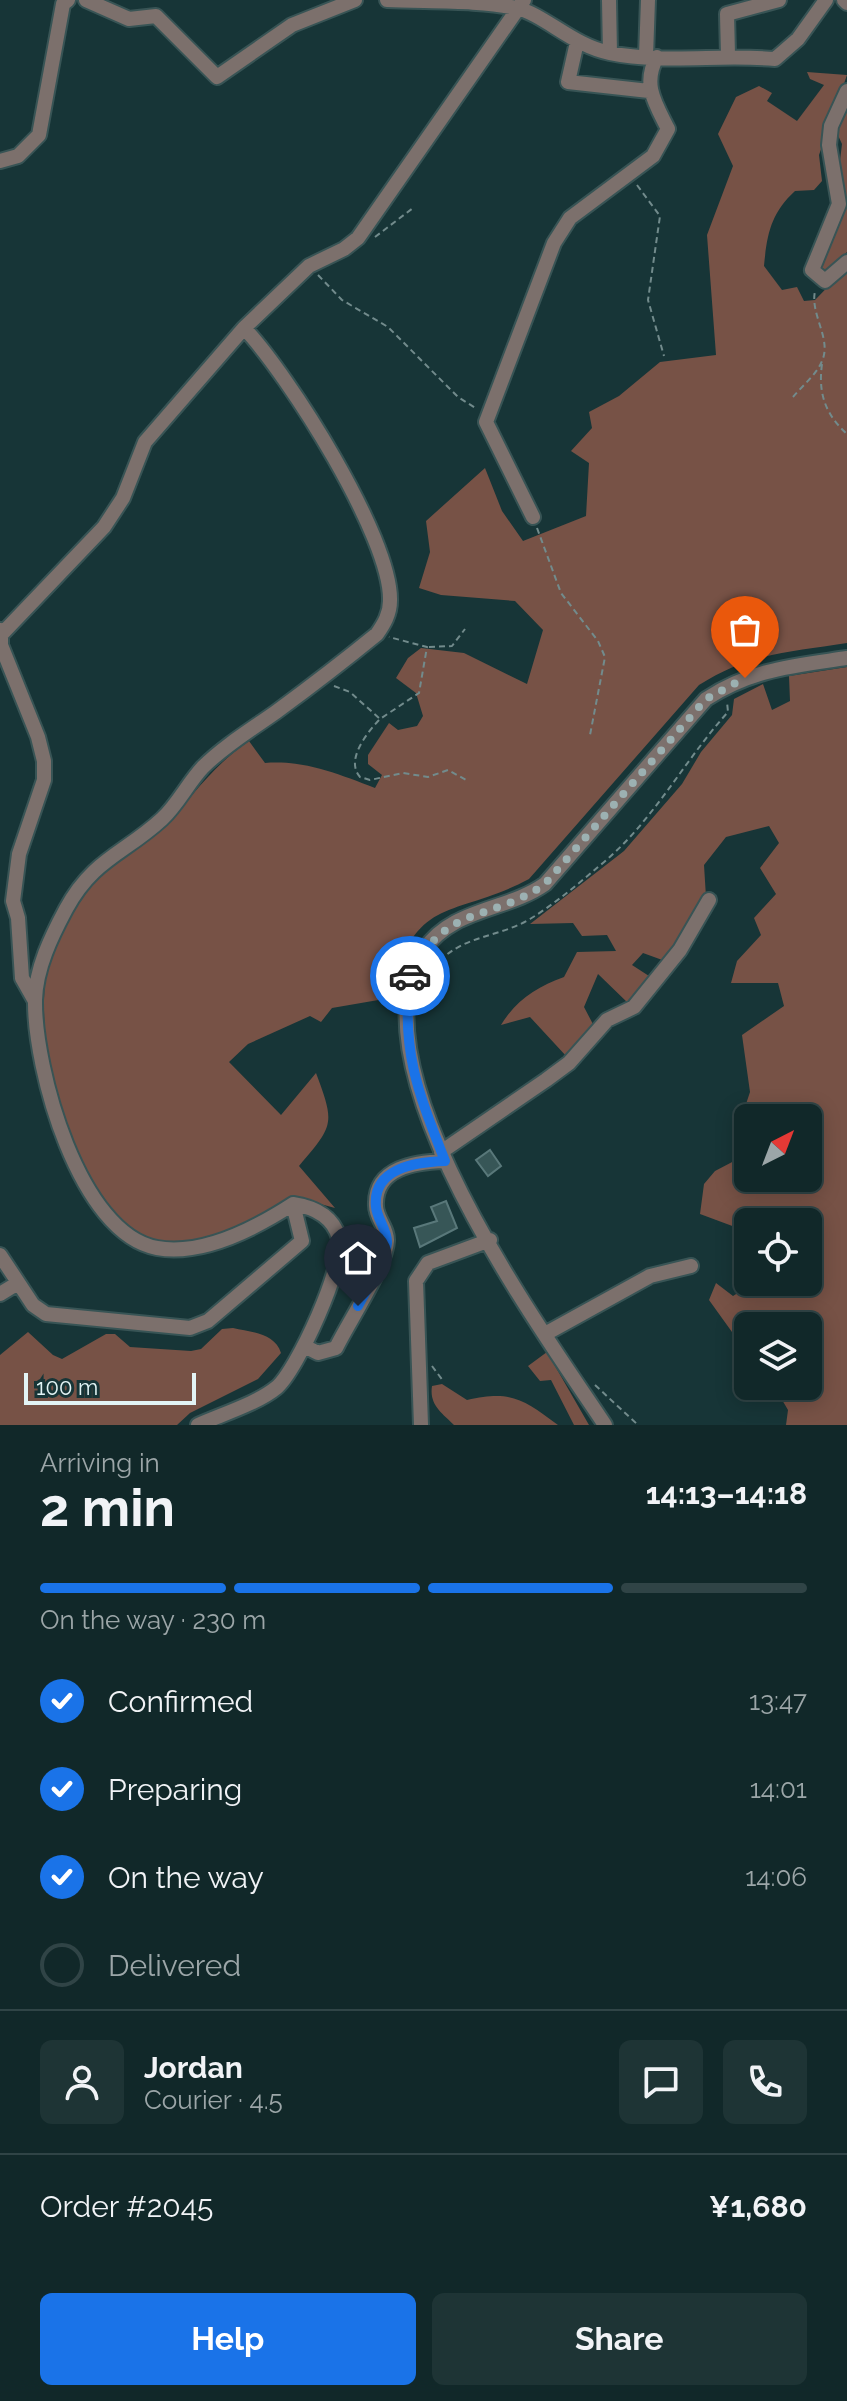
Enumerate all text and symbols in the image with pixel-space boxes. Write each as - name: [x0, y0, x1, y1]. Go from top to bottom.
- pin: [711, 596, 779, 678]
- icon: bag: [723, 608, 767, 652]
- courier: [370, 936, 450, 1016]
- icon: car: [388, 954, 432, 998]
- north arrow: [734, 1104, 822, 1192]
- map controls: [734, 1104, 822, 1400]
- button: locate: [734, 1208, 822, 1296]
- pin: [324, 1224, 392, 1306]
- icon: home: [336, 1236, 380, 1280]
- button: layers: [734, 1312, 822, 1400]
- scale bar: [24, 1369, 196, 1405]
- text: 100 m: [36, 1374, 98, 1400]
- text: Arriving in: [40, 1448, 160, 1478]
- text: 14:13–14:18: [646, 1476, 807, 1511]
- text: 2 min: [40, 1477, 175, 1538]
- text: On the way · 230 m: [40, 1605, 266, 1635]
- icon: check: [40, 1679, 84, 1723]
- text: Confirmed: [108, 1684, 253, 1719]
- text: 13:47: [749, 1686, 807, 1716]
- icon: check: [40, 1767, 84, 1811]
- text: Preparing: [108, 1772, 242, 1807]
- text: 14:01: [750, 1774, 807, 1804]
- icon: check: [40, 1855, 84, 1899]
- text: On the way: [108, 1860, 264, 1895]
- text: 14:06: [745, 1862, 807, 1892]
- text: Delivered: [108, 1948, 241, 1983]
- button: person: [40, 2040, 124, 2124]
- button: chat: [619, 2040, 703, 2124]
- button: phone: [723, 2040, 807, 2124]
- text: Jordan: [144, 2050, 243, 2085]
- text: Courier · 4.5: [144, 2085, 283, 2115]
- text: Order #2045: [40, 2189, 213, 2224]
- text: ¥1,680: [709, 2189, 807, 2224]
- button: Help: [40, 2293, 416, 2385]
- button: Share: [432, 2293, 807, 2385]

